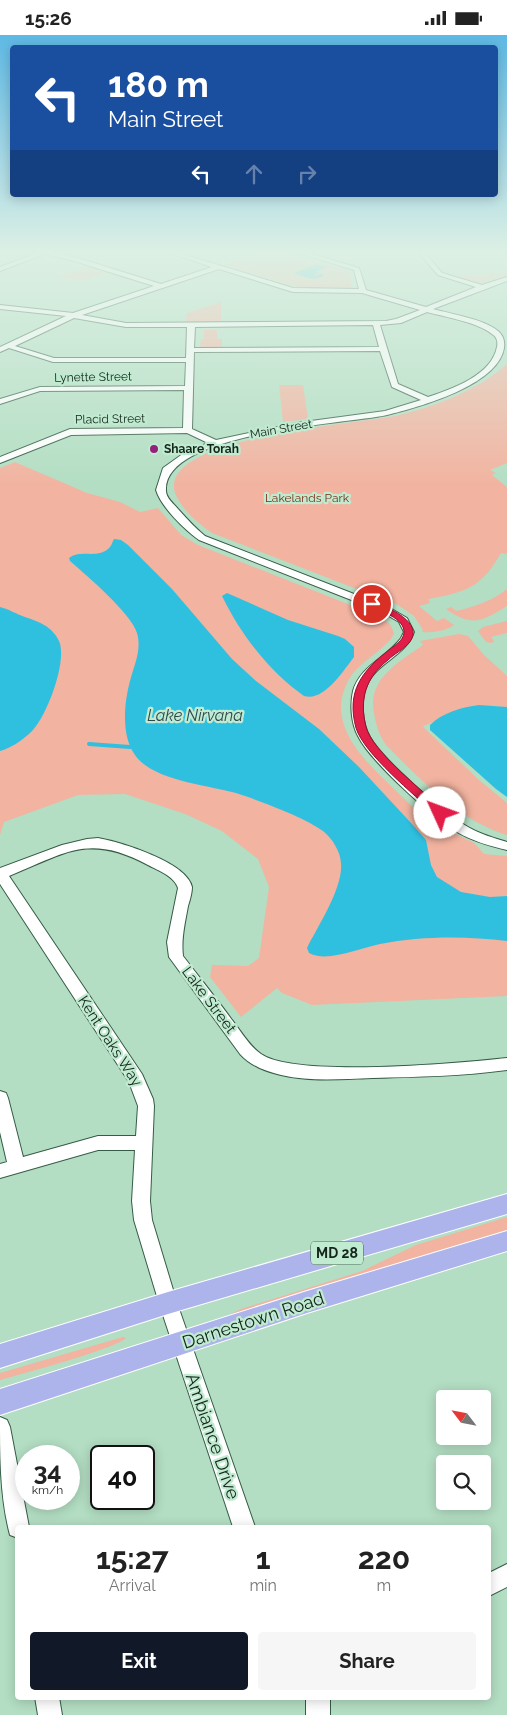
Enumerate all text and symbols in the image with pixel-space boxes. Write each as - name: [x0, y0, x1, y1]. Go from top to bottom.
- text: 15:26: [25, 7, 72, 29]
- text: 180 m: [108, 64, 209, 105]
- icon: left: [25, 65, 90, 130]
- text: Main Street: [108, 106, 223, 132]
- icon: left: [187, 160, 215, 188]
- icon: ahead: [240, 160, 268, 188]
- icon: right: [293, 160, 321, 188]
- street label: Lynette Street: [54, 369, 132, 385]
- street label: Placid Street: [75, 411, 145, 427]
- street label: Main Street: [249, 417, 313, 441]
- place label: Shaare Torah: [164, 442, 239, 456]
- marker: Shaare Torah: [148, 443, 160, 455]
- park label: Lakelands Park: [265, 491, 350, 505]
- pin: [351, 583, 393, 625]
- icon: arrive: [358, 590, 386, 618]
- water label: Lake Nirvana: [147, 706, 243, 725]
- position arrow: [413, 786, 465, 838]
- street label: Lake Street: [178, 963, 240, 1037]
- street label: Kent Oaks Way: [74, 992, 146, 1090]
- road number: MD 28: [311, 1241, 363, 1265]
- street label: Darnestown Road: [179, 1287, 327, 1353]
- street label: Ambiance Drive: [182, 1370, 245, 1502]
- north arrow: [436, 1390, 491, 1445]
- map controls: [436, 1390, 491, 1510]
- speed limit sign: 40: [90, 1445, 155, 1510]
- button: search: [436, 1455, 491, 1510]
- text: 34: [33, 1456, 62, 1486]
- text: km/h: [32, 1483, 63, 1497]
- text: 15:27: [96, 1541, 169, 1576]
- text: 1: [256, 1541, 271, 1576]
- text: 220: [358, 1541, 410, 1576]
- text: Arrival: [109, 1576, 156, 1595]
- text: min: [249, 1576, 277, 1595]
- text: m: [377, 1576, 391, 1595]
- button: Exit: [30, 1632, 248, 1690]
- button: Share: [258, 1632, 476, 1690]

